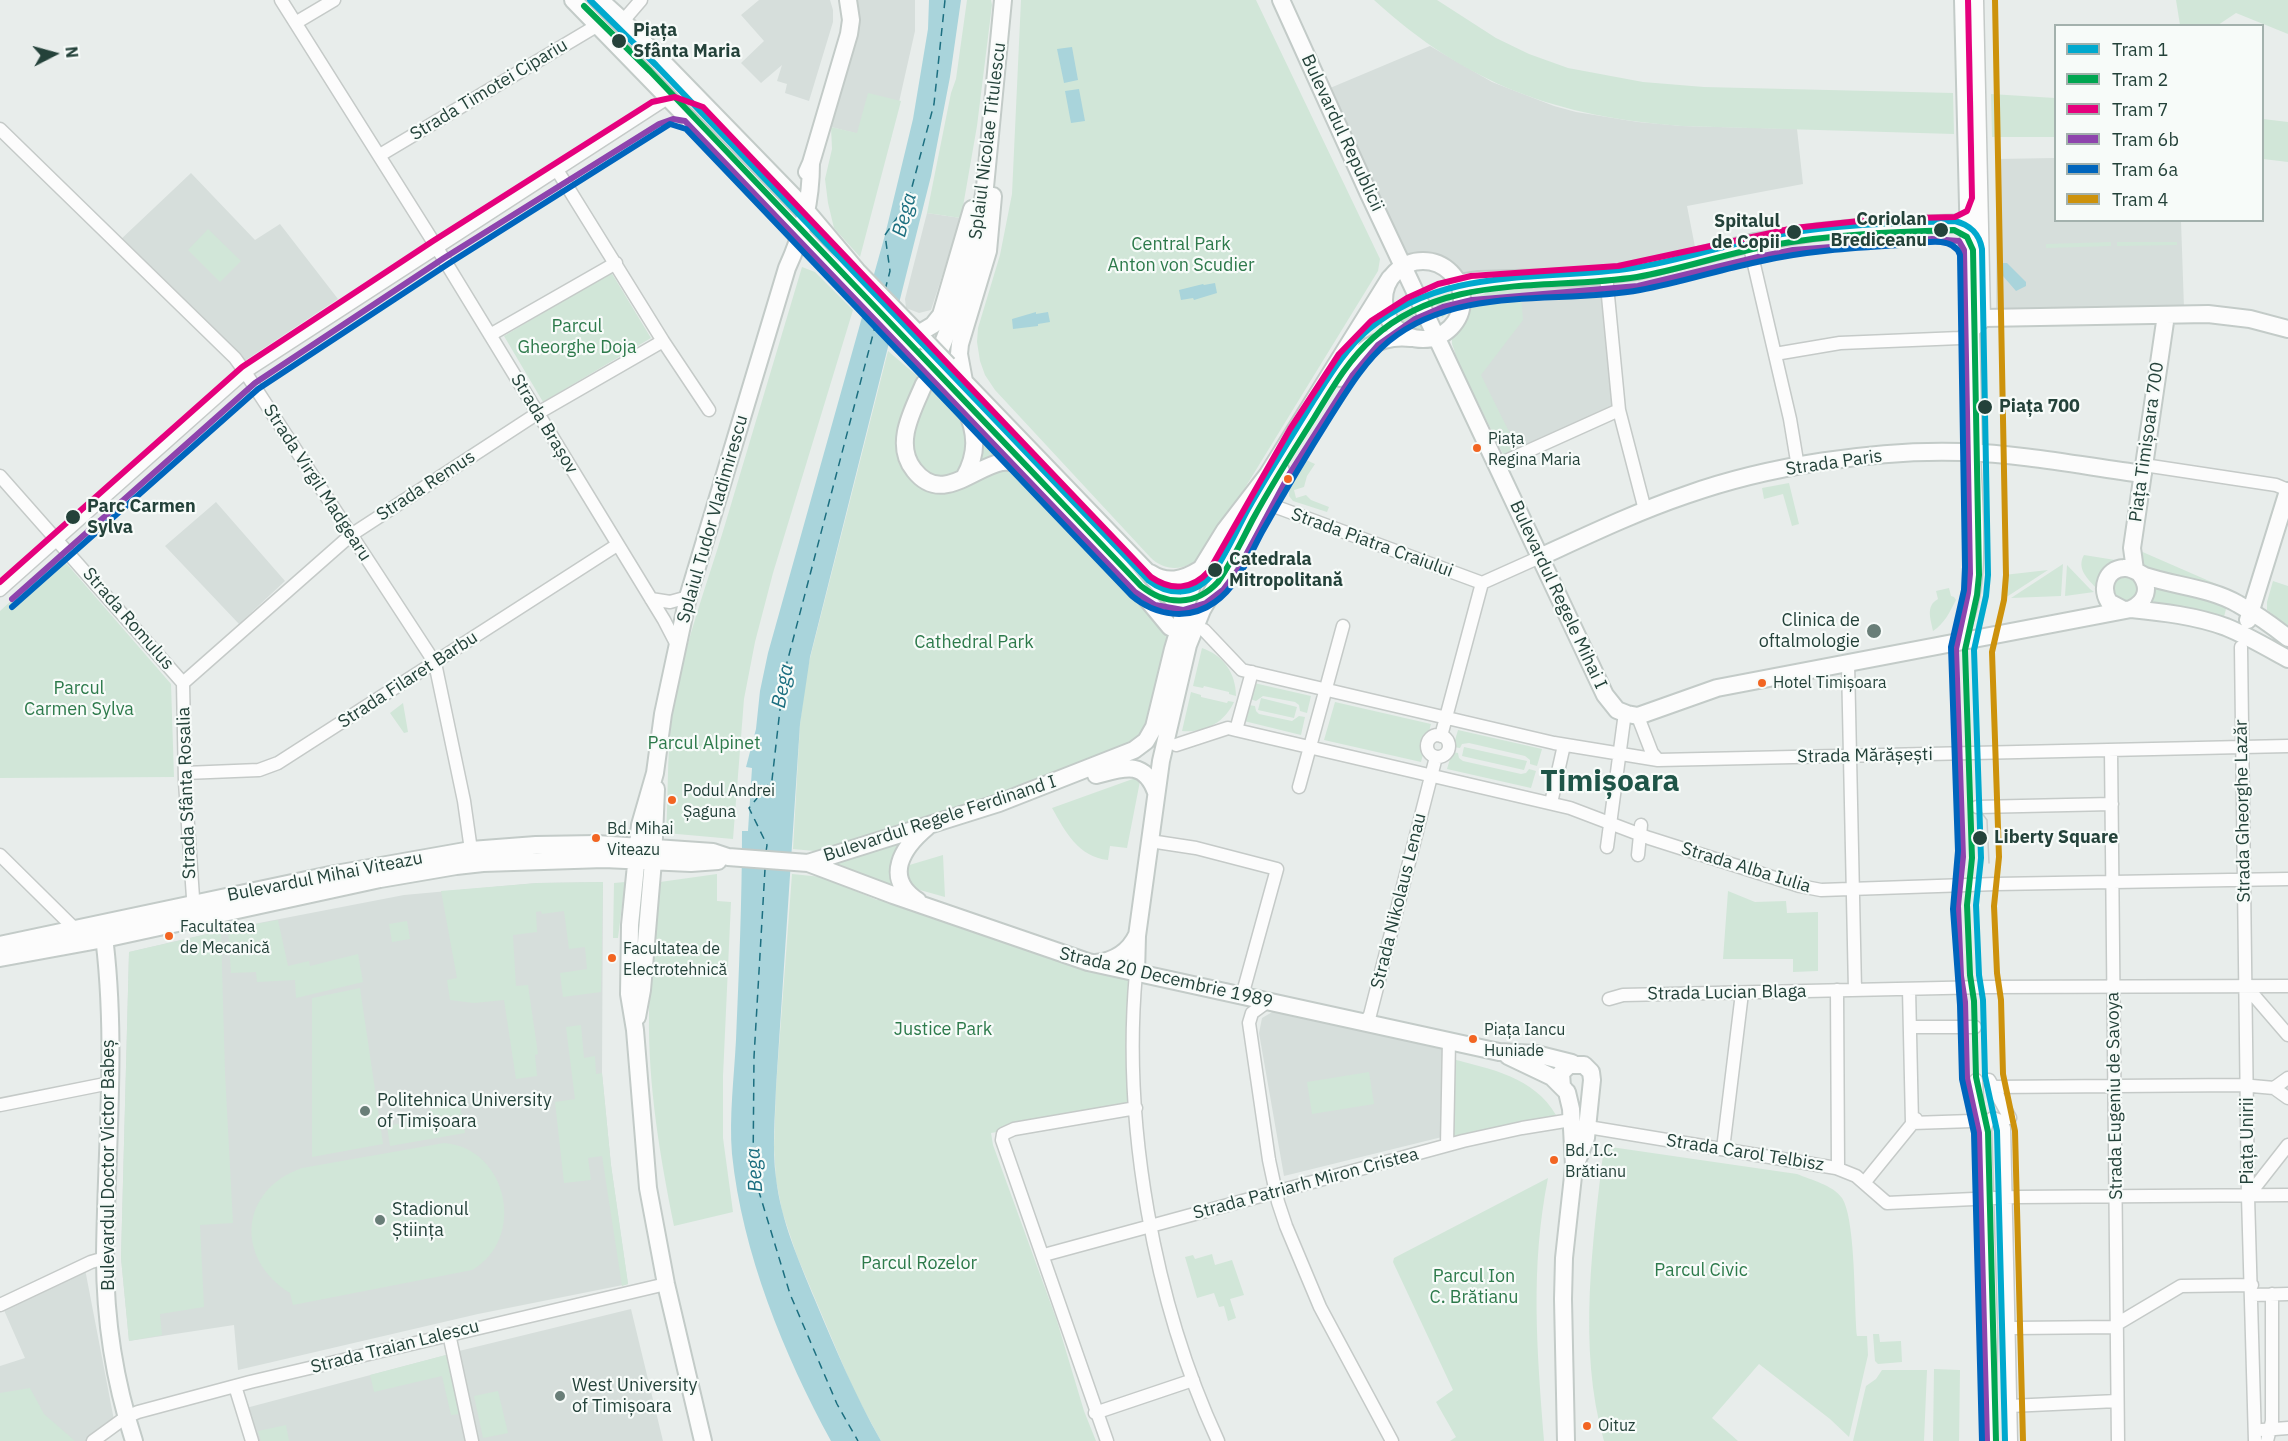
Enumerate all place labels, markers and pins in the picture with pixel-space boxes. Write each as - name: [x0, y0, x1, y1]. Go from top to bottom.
- place label: Piața Sfânta Maria: [633, 20, 741, 63]
- marker: Piața Sfânta Maria: [610, 32, 628, 50]
- place label: Coriolan Brediceanu: [1831, 209, 1927, 252]
- place label: Spitalul de Copii: [1712, 211, 1780, 254]
- marker: Coriolan Brediceanu: [1932, 221, 1950, 239]
- marker: Spitalul de Copii: [1785, 223, 1803, 241]
- place label: Piața 700: [1999, 396, 2080, 418]
- marker: Piața 700: [1976, 398, 1994, 416]
- place label: Piața Regina Maria: [1488, 429, 1581, 467]
- marker: Piața Regina Maria: [1471, 442, 1483, 454]
- unlabelled marker: [1282, 473, 1294, 485]
- place label: Parc Carmen Sylva: [87, 496, 196, 538]
- marker: Parc Carmen Sylva: [64, 508, 82, 526]
- place label: Catedrala Mitropolitană: [1229, 549, 1343, 592]
- marker: Catedrala Mitropolitană: [1206, 561, 1224, 579]
- place label: Clinica de oftalmologie: [1759, 610, 1860, 652]
- marker: Clinica de oftalmologie: [1865, 622, 1883, 640]
- place label: Hotel Timișoara: [1773, 673, 1887, 693]
- marker: Hotel Timișoara: [1756, 677, 1768, 689]
- place label: Podul Andrei Șaguna: [683, 781, 775, 819]
- marker: Podul Andrei Șaguna: [666, 794, 678, 806]
- place label: Bd. Mihai Viteazu: [607, 819, 673, 857]
- place label: Liberty Square: [1994, 827, 2118, 849]
- marker: Liberty Square: [1971, 829, 1989, 847]
- marker: Bd. Mihai Viteazu: [590, 832, 602, 844]
- place label: Facultatea de Mecanică: [180, 917, 270, 955]
- marker: Facultatea de Mecanică: [163, 930, 175, 942]
- place label: Facultatea de Electrotehnică: [623, 939, 727, 977]
- marker: Facultatea de Electrotehnică: [606, 952, 618, 964]
- place label: Piața Iancu Huniade: [1484, 1020, 1565, 1058]
- marker: Piața Iancu Huniade: [1467, 1033, 1479, 1045]
- place label: Politehnica University of Timișoara: [377, 1090, 552, 1132]
- marker: Politehnica University of Timișoara: [358, 1104, 372, 1118]
- place label: Bd. I.C. Brătianu: [1565, 1141, 1626, 1179]
- marker: Bd. I.C. Brătianu: [1548, 1154, 1560, 1166]
- place label: Stadionul Știința: [392, 1199, 469, 1242]
- marker: Stadionul Știința: [373, 1213, 387, 1227]
- place label: West University of Timișoara: [572, 1375, 698, 1418]
- marker: West University of Timișoara: [553, 1389, 567, 1403]
- place label: Oituz: [1598, 1416, 1635, 1436]
- marker: Oituz: [1581, 1420, 1593, 1432]

